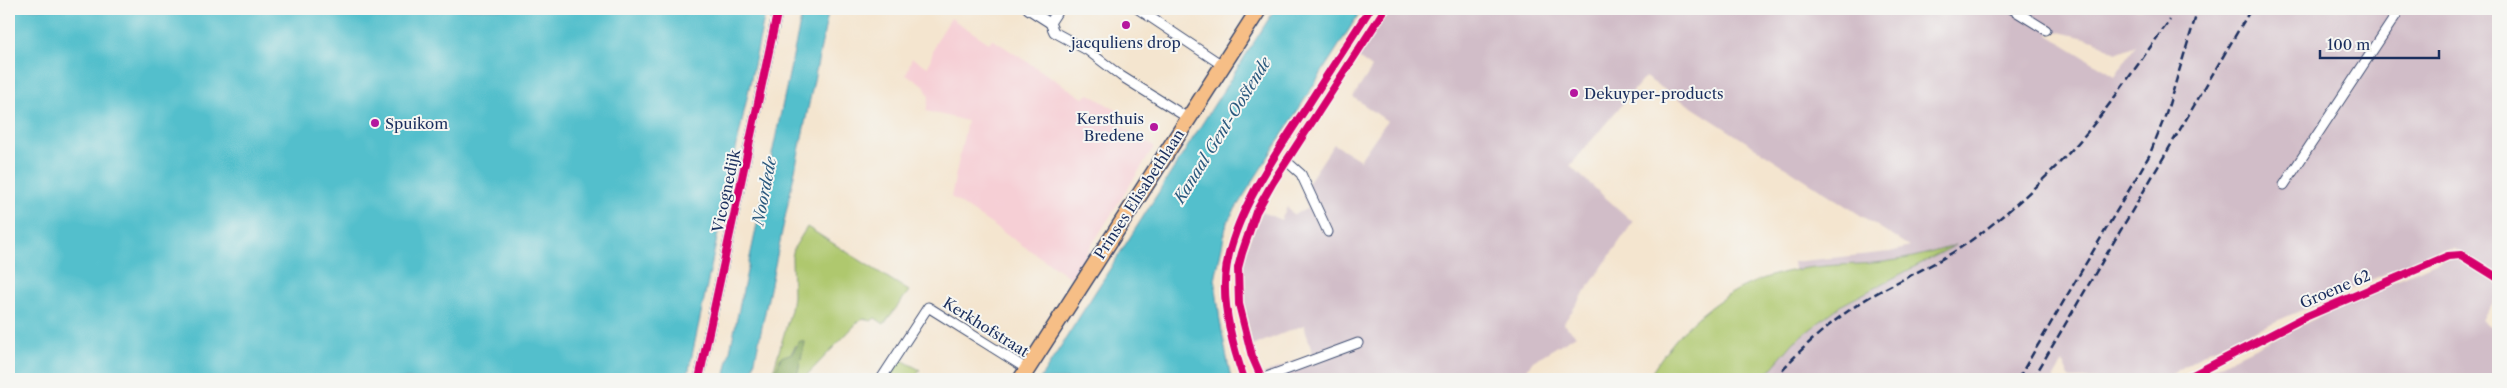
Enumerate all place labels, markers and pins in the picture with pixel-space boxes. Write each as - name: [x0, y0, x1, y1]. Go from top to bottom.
- marker: jacquliens drop: [1120, 19, 1132, 31]
- place label: jacquliens drop: [1068, 33, 1181, 52]
- place label: Dekuyper-products: [1584, 84, 1724, 103]
- marker: Dekuyper-products: [1568, 87, 1580, 99]
- place label: Kersthuis Bredene: [1077, 109, 1144, 145]
- place label: Spuikom: [385, 114, 448, 133]
- marker: Spuikom: [369, 117, 381, 129]
- marker: Kersthuis Bredene: [1148, 121, 1160, 133]

